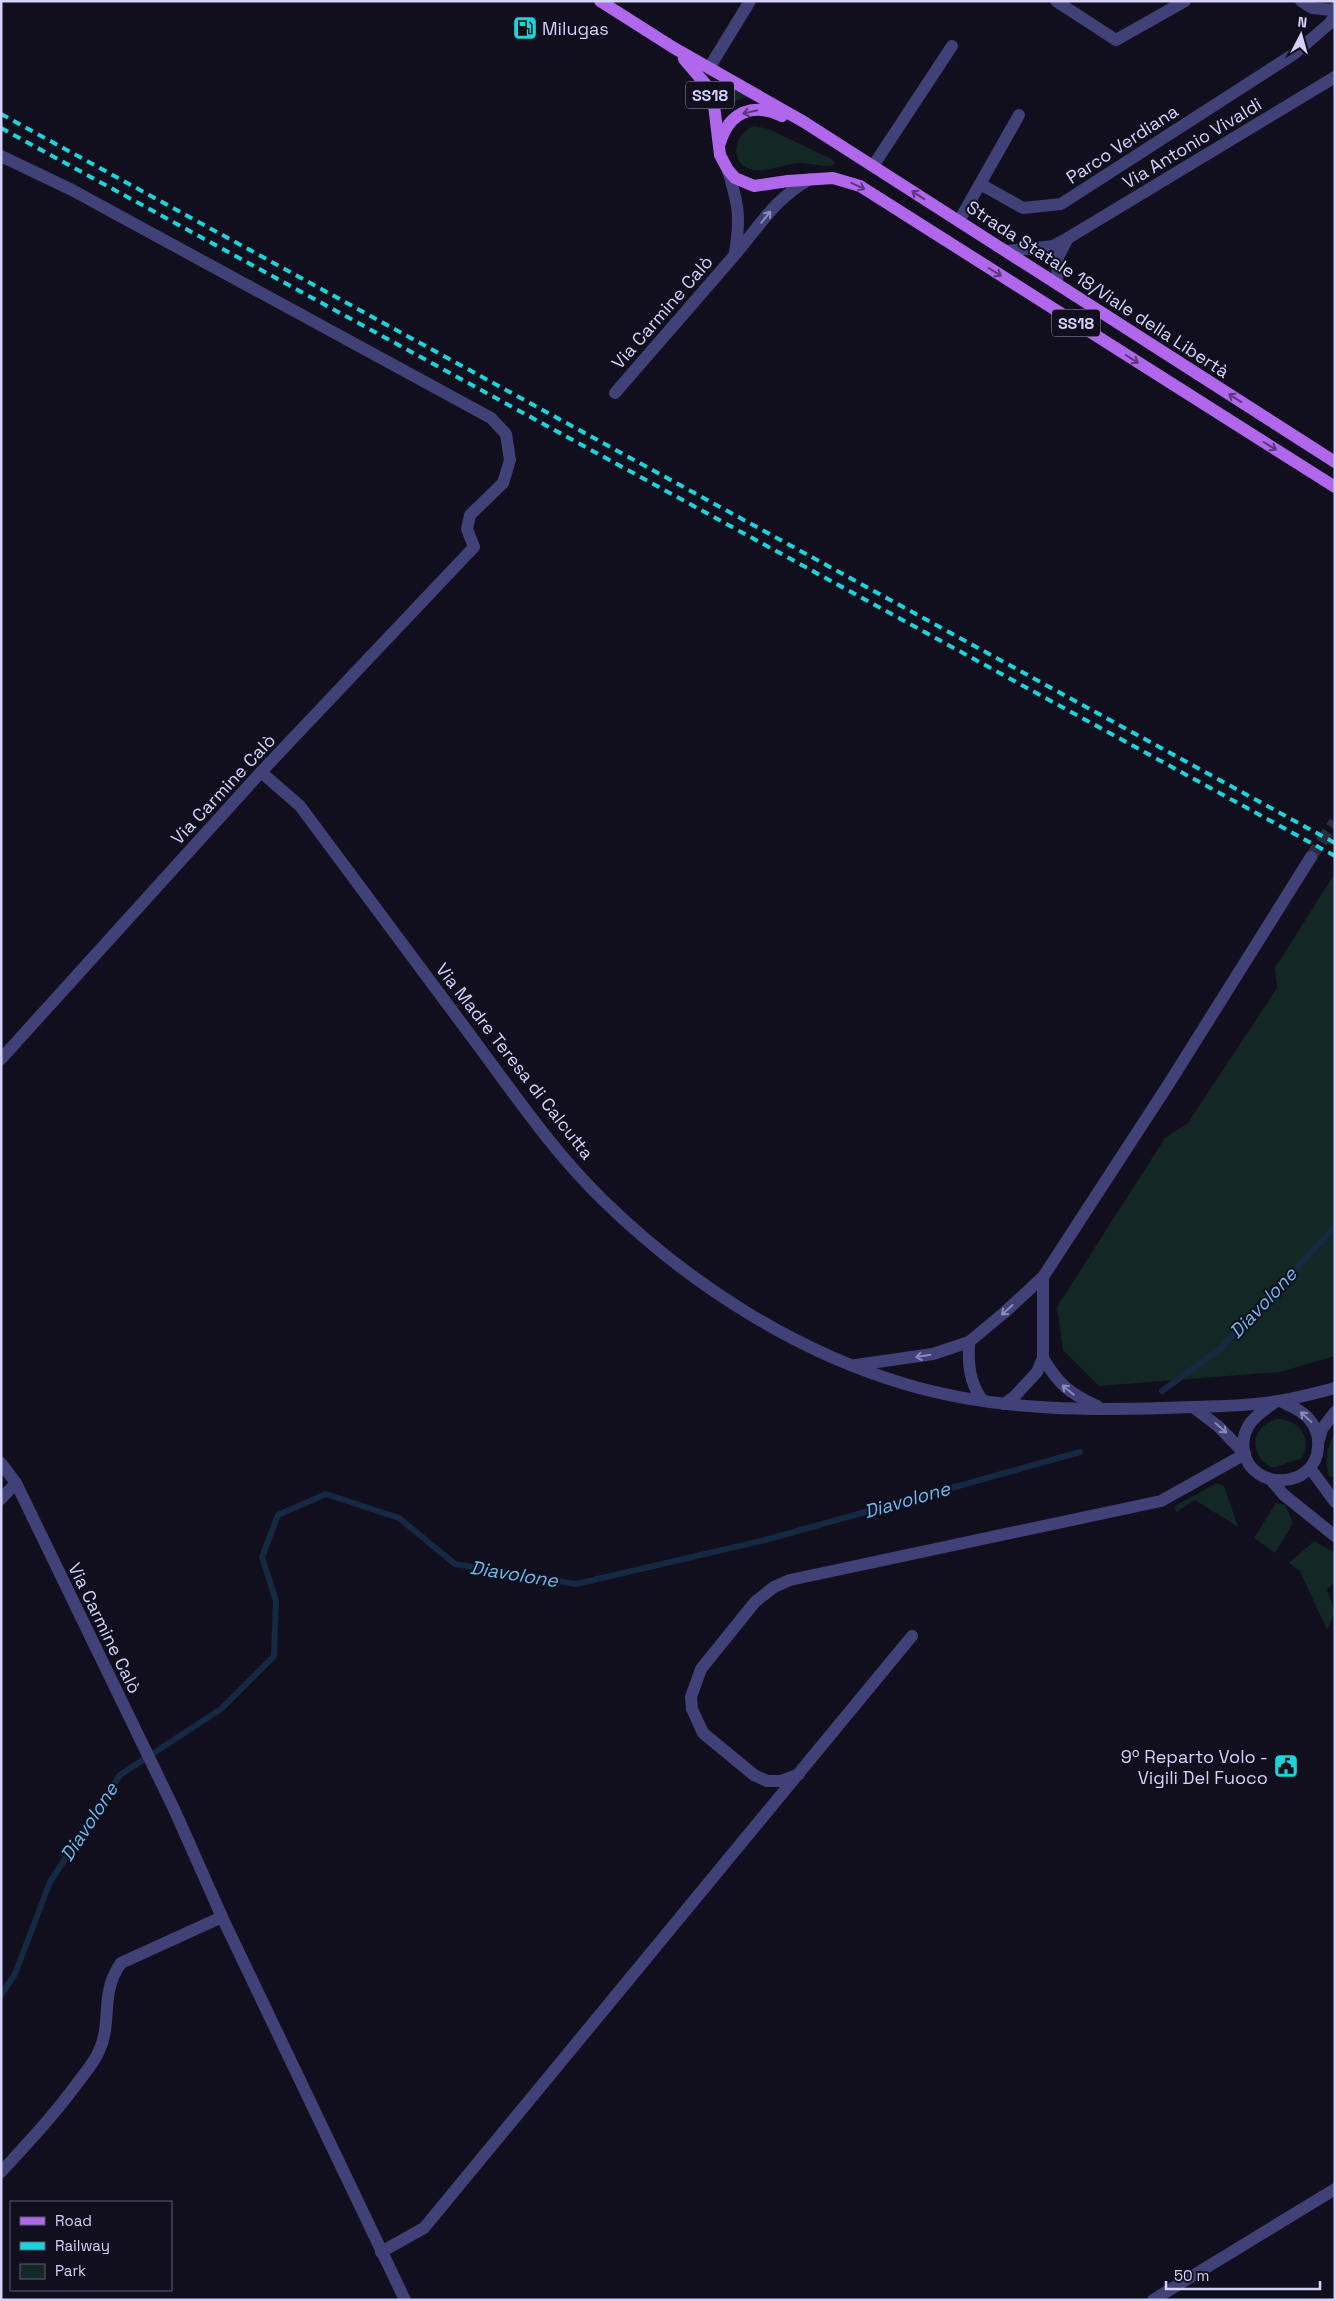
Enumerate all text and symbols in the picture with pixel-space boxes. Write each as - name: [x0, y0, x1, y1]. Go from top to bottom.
- north arrow: [1276, 10, 1326, 60]
- text: N: [1297, 13, 1308, 32]
- fuel station icon: Milugas: [512, 15, 538, 41]
- place label: Milugas: [542, 17, 609, 40]
- road number: SS18: [686, 82, 734, 108]
- street label: Via Antonio Vivaldi: [1118, 92, 1266, 194]
- street label: Parco Verdiana: [1062, 99, 1182, 189]
- one-way arrow: [742, 108, 758, 117]
- one-way arrow: [850, 181, 865, 191]
- one-way arrow: [912, 189, 926, 199]
- street label: Strada Statale 18/Viale della Libertà: [962, 195, 1234, 383]
- one-way arrow: [760, 211, 771, 224]
- street label: Via Carmine Calò: [606, 251, 718, 373]
- one-way arrow: [988, 267, 1002, 277]
- road number: SS18: [1052, 309, 1100, 336]
- one-way arrow: [1125, 354, 1139, 364]
- one-way arrow: [1228, 393, 1242, 403]
- one-way arrow: [1262, 441, 1276, 451]
- street label: Via Carmine Calò: [166, 729, 280, 849]
- street label: Via Madre Teresa di Calcutta: [431, 958, 599, 1164]
- water label: Diavolone: [1224, 1262, 1303, 1344]
- one-way arrow: [1001, 1304, 1014, 1316]
- one-way arrow: [915, 1352, 931, 1362]
- one-way arrow: [1062, 1384, 1075, 1395]
- one-way arrow: [1299, 1411, 1312, 1423]
- one-way arrow: [1214, 1423, 1227, 1434]
- water label: Diavolone: [861, 1476, 954, 1524]
- water label: Diavolone: [468, 1555, 560, 1593]
- street label: Via Carmine Calò: [63, 1559, 147, 1697]
- place label: 9º Reparto Volo - Vigili Del Fuoco: [1121, 1745, 1268, 1789]
- public building icon: 9º Reparto Volo - Vigili Del Fuoco: [1273, 1753, 1299, 1779]
- water label: Diavolone: [54, 1777, 124, 1866]
- legend: [10, 2201, 172, 2291]
- text: Road: [55, 2211, 92, 2230]
- text: Railway: [55, 2236, 110, 2255]
- scale bar: [1166, 2258, 1320, 2290]
- text: Park: [55, 2261, 86, 2280]
- text: 50 m: [1174, 2266, 1209, 2285]

